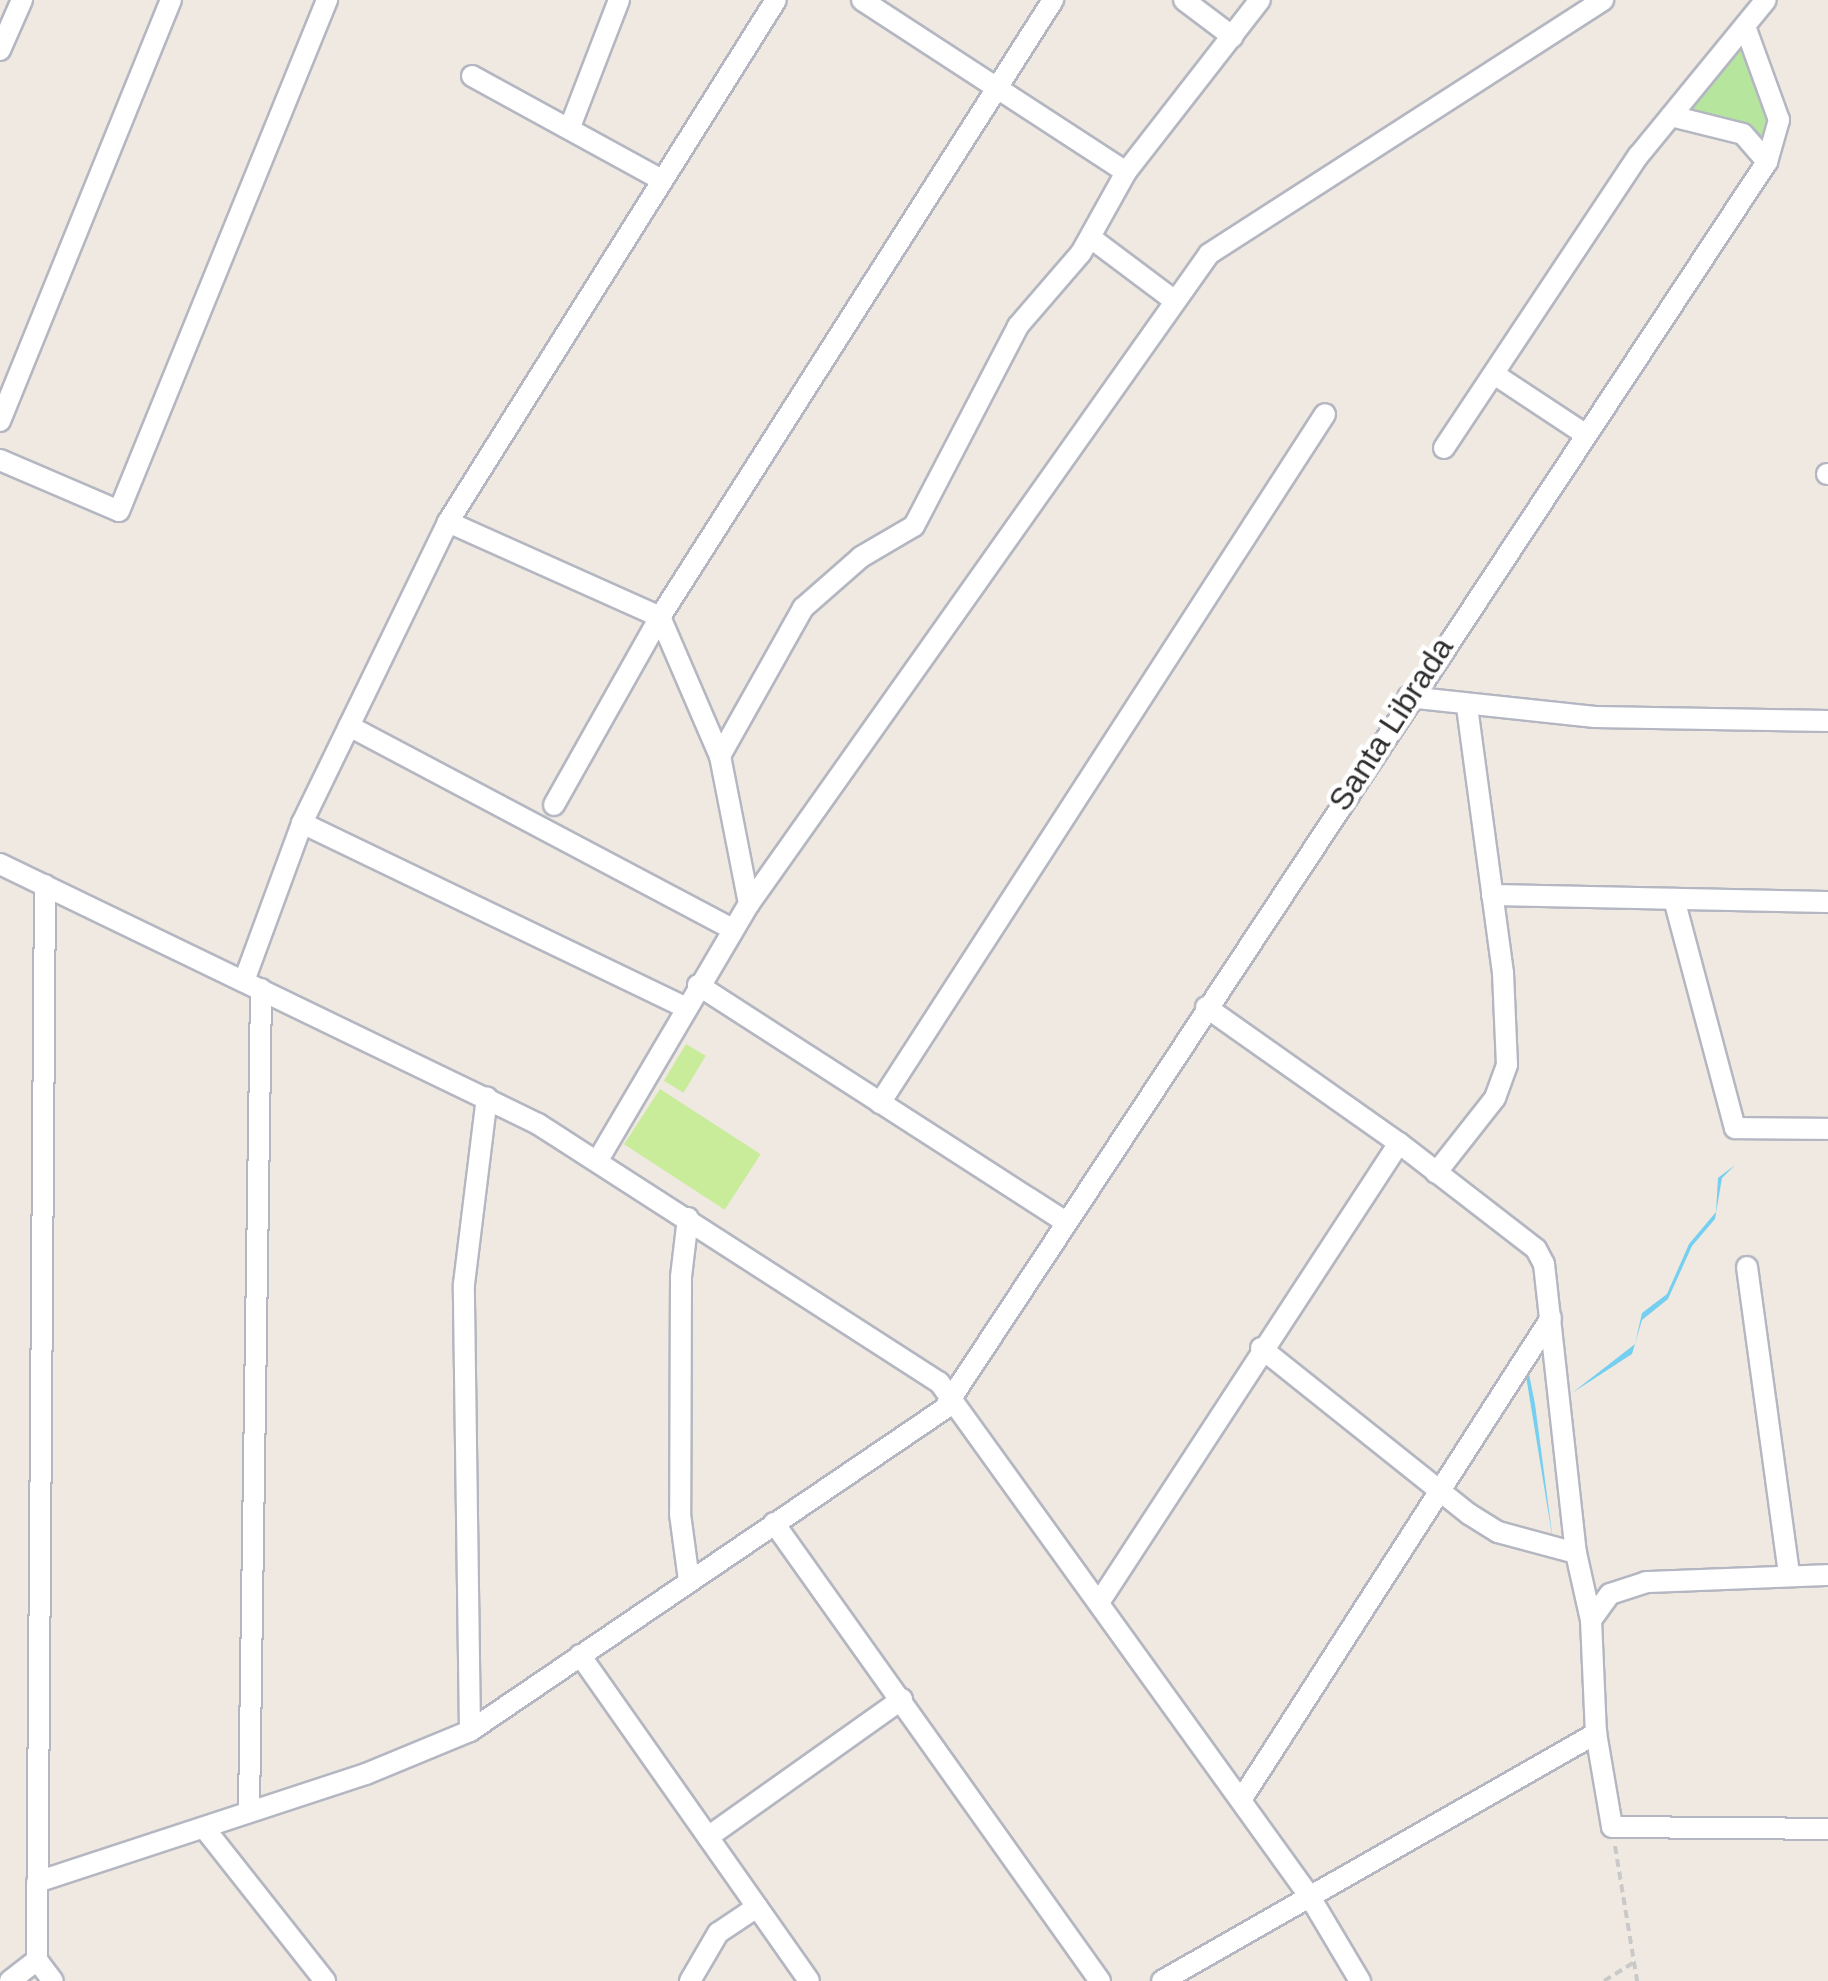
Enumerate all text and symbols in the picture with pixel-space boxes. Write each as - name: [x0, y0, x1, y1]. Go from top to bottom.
- street label: Santa Librada: [1321, 630, 1461, 818]

